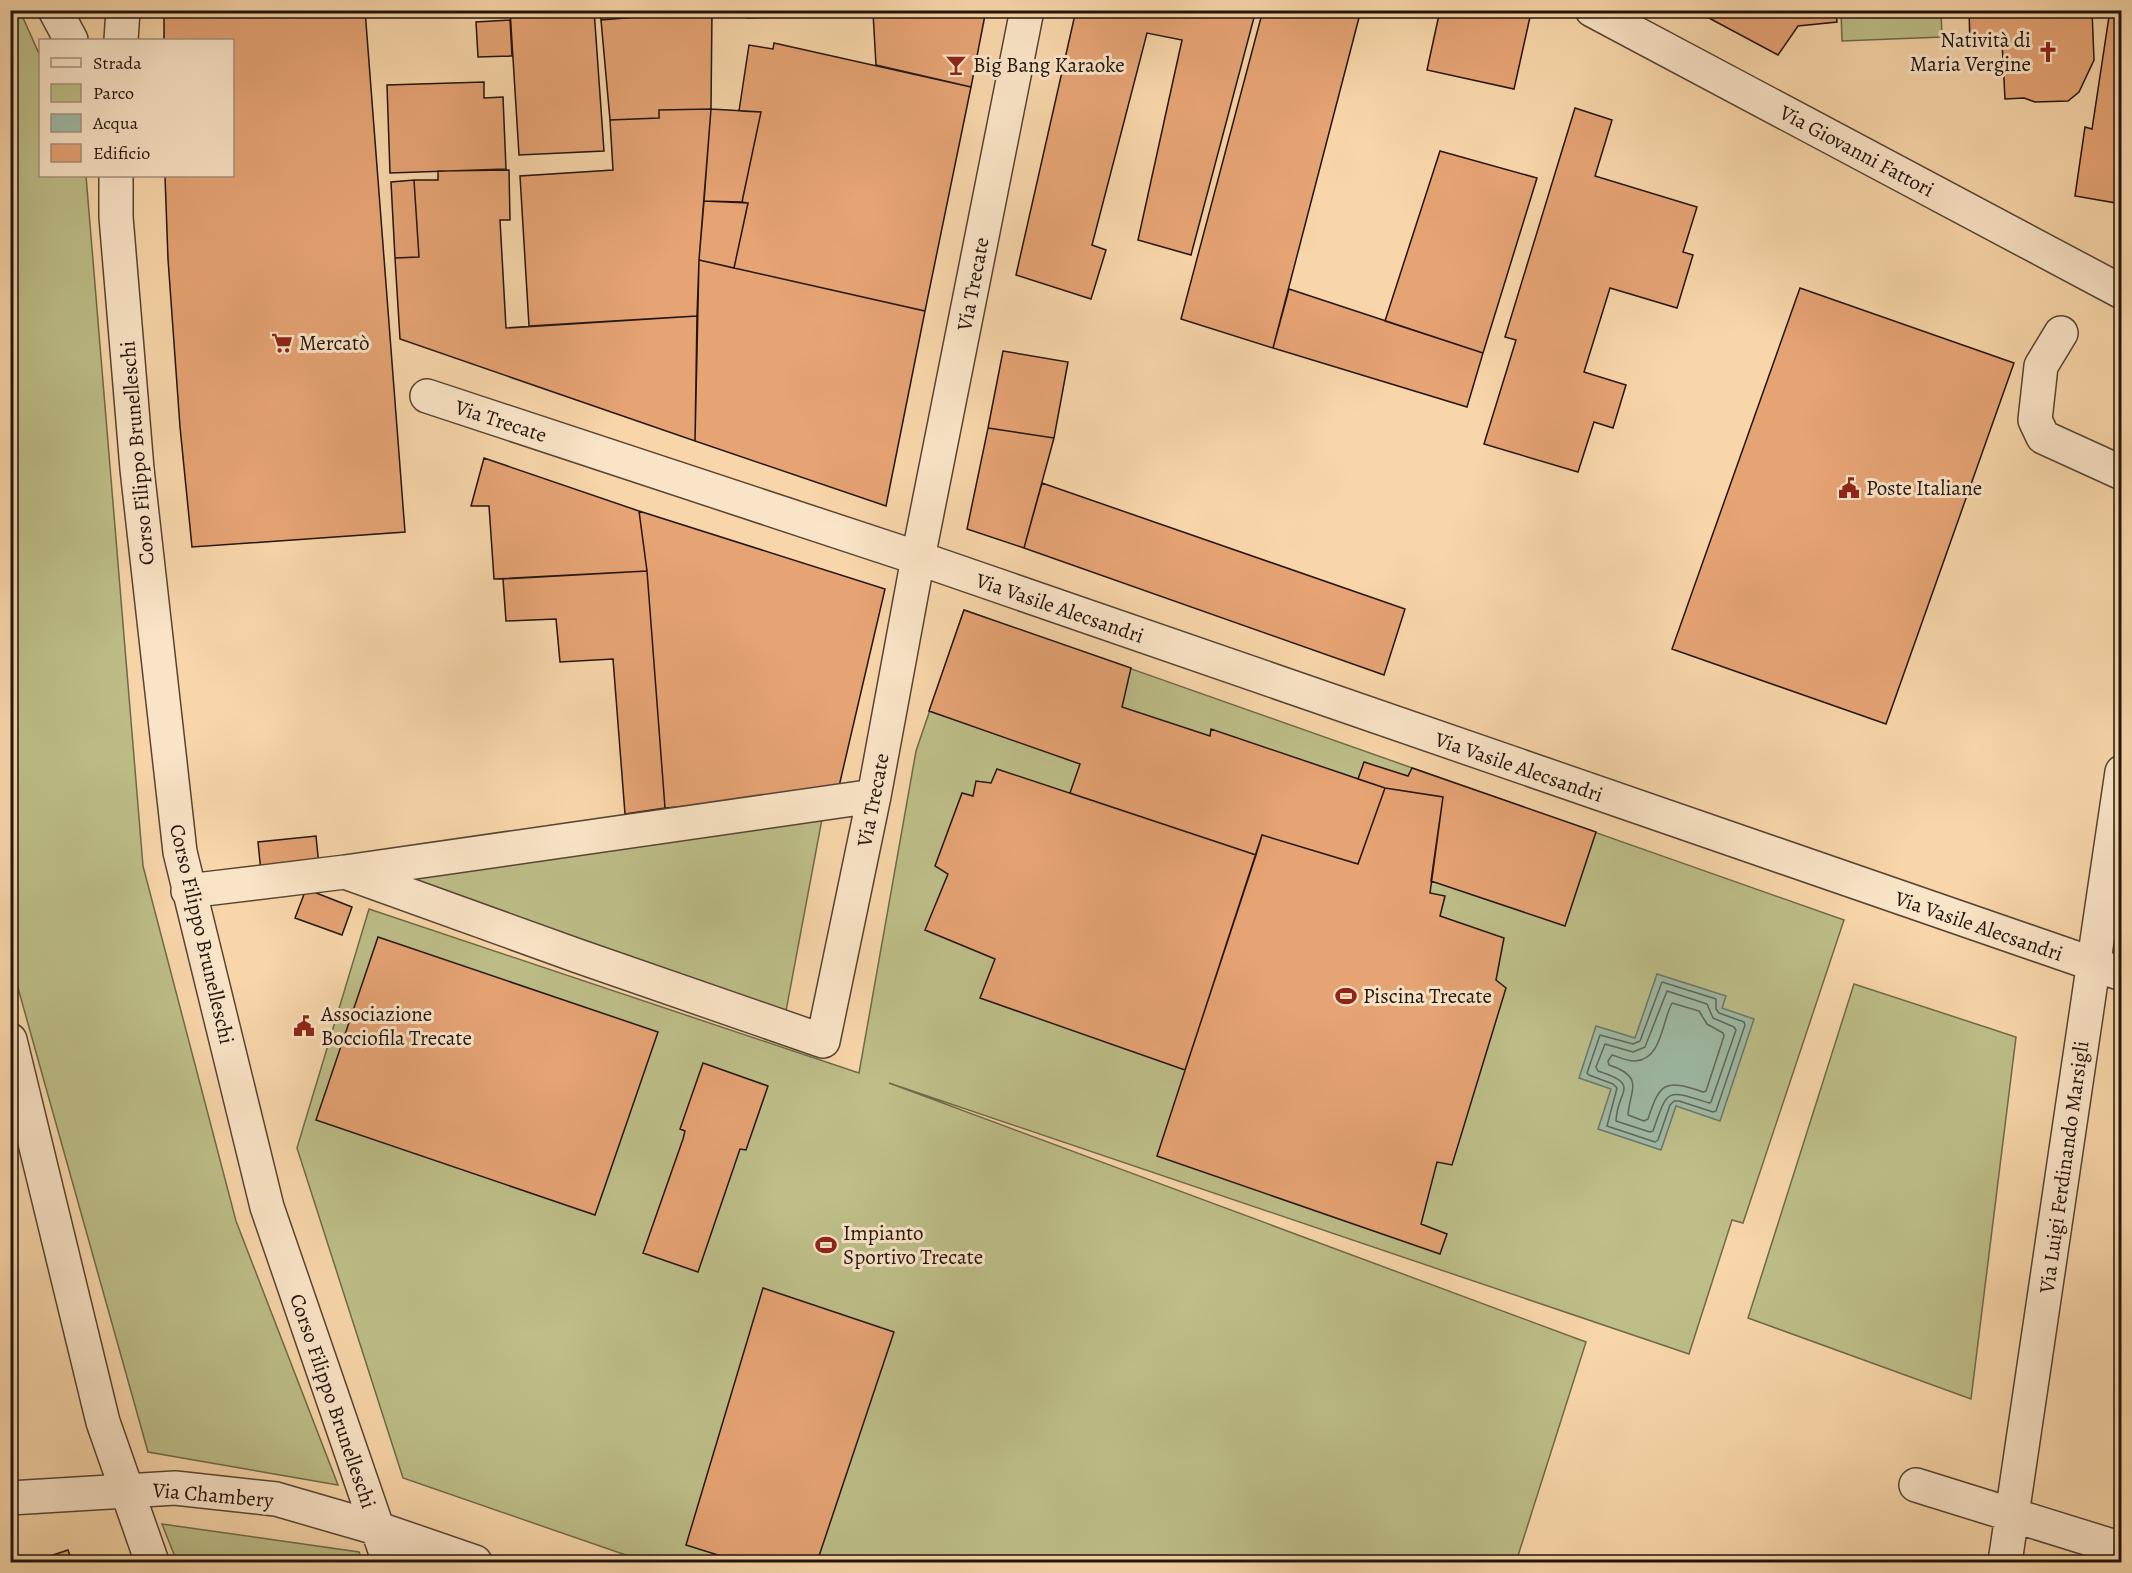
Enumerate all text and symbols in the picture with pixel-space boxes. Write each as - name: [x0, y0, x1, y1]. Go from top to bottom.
- place label: Natività di Maria Vergine: [1910, 26, 2031, 78]
- legend: [39, 39, 234, 177]
- church icon: Natività di Maria Vergine: [2036, 40, 2060, 64]
- text: Strada: [93, 51, 142, 75]
- place label: Big Bang Karaoke: [973, 51, 1125, 79]
- bar icon: Big Bang Karaoke: [944, 53, 968, 77]
- text: Parco: [93, 81, 134, 105]
- street label: Via Giovanni Fattori: [1774, 98, 1939, 204]
- text: Acqua: [92, 111, 139, 135]
- text: Edificio: [93, 141, 150, 165]
- street label: Via Trecate: [950, 235, 996, 334]
- place label: Mercatò: [299, 329, 369, 357]
- supermarket icon: Mercatò: [270, 331, 294, 355]
- street label: Corso Filippo Brunelleschi: [113, 340, 161, 566]
- street label: Via Trecate: [451, 393, 550, 449]
- place label: Poste Italiane: [1866, 474, 1982, 502]
- public building icon: Poste Italiane: [1837, 476, 1861, 500]
- street label: Via Vasile Alecsandri: [971, 566, 1148, 650]
- street label: Via Vasile Alecsandri: [1430, 725, 1607, 809]
- street label: Via Trecate: [850, 751, 896, 850]
- street label: Corso Filippo Brunelleschi: [163, 821, 241, 1047]
- street label: Via Vasile Alecsandri: [1890, 884, 2067, 968]
- place label: Piscina Trecate: [1363, 982, 1492, 1010]
- sports icon: Piscina Trecate: [1334, 984, 1358, 1008]
- place label: Associazione Bocciofila Trecate: [320, 1000, 472, 1052]
- public building icon: Associazione Bocciofila Trecate: [292, 1014, 316, 1038]
- street label: Via Luigi Ferdinando Marsigli: [2032, 1039, 2096, 1296]
- place label: Impianto Sportivo Trecate: [843, 1219, 983, 1271]
- sports icon: Impianto Sportivo Trecate: [814, 1233, 838, 1257]
- street label: Corso Filippo Brunelleschi: [283, 1290, 383, 1512]
- street label: Via Chambery: [150, 1476, 275, 1514]

